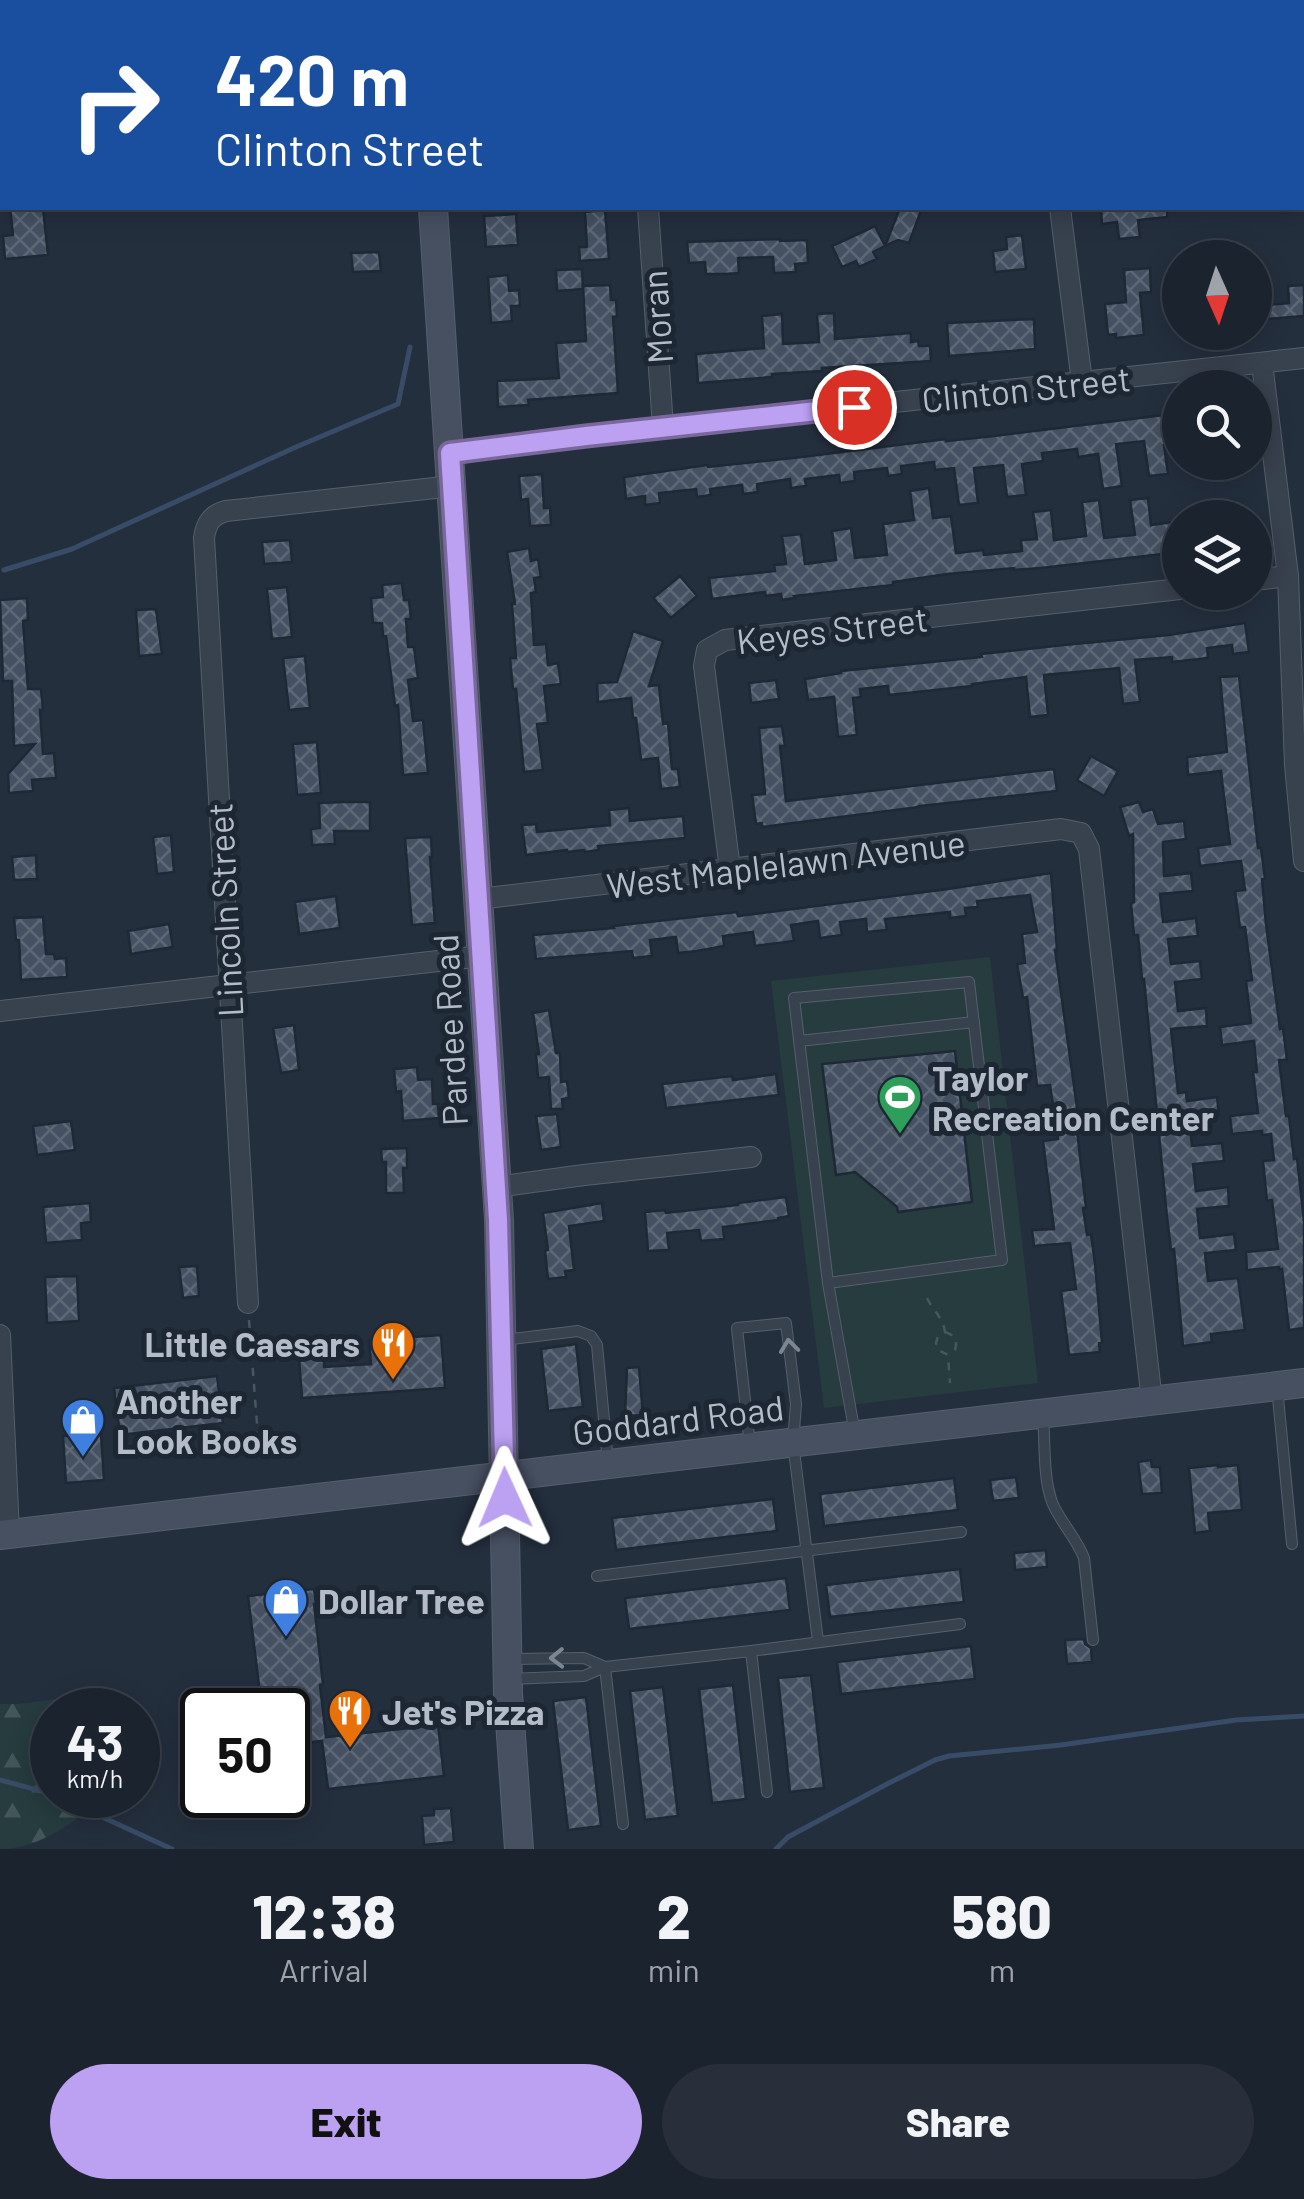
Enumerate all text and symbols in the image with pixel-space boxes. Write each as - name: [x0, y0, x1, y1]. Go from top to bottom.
- text: 420 m: [215, 36, 409, 120]
- icon: right: [50, 40, 180, 170]
- text: Clinton Street: [215, 121, 485, 175]
- north arrow: [1162, 240, 1272, 350]
- map controls: [1162, 240, 1272, 610]
- street label: Moran: [632, 269, 680, 365]
- street label: Clinton Street: [919, 356, 1133, 420]
- pin: [812, 365, 897, 450]
- button: search: [1162, 370, 1272, 480]
- icon: arrive: [827, 380, 882, 435]
- button: layers: [1162, 500, 1272, 610]
- street label: Keyes Street: [734, 596, 930, 662]
- street label: Lincoln Street: [197, 802, 251, 1018]
- street label: West Maplelawn Avenue: [604, 820, 968, 906]
- street label: Pardee Road: [423, 933, 475, 1127]
- place label: Taylor Recreation Center: [932, 1056, 1215, 1138]
- sports icon: Taylor Recreation Center: [877, 1074, 923, 1135]
- restaurant icon: Little Caesars: [370, 1320, 416, 1381]
- place label: Little Caesars: [145, 1322, 360, 1364]
- one-way arrow: [779, 1337, 800, 1353]
- place label: Another Look Books: [116, 1379, 297, 1461]
- street label: Goddard Road: [570, 1385, 786, 1453]
- shop icon: Another Look Books: [60, 1397, 106, 1458]
- position arrow: [453, 1446, 557, 1550]
- shop icon: Dollar Tree: [263, 1577, 309, 1638]
- place label: Dollar Tree: [318, 1579, 485, 1621]
- one-way arrow: [549, 1648, 565, 1669]
- speed limit sign: 50: [180, 1688, 310, 1818]
- restaurant icon: Jet's Pizza: [327, 1688, 373, 1749]
- place label: Jet's Pizza: [382, 1690, 545, 1732]
- text: 43: [66, 1711, 124, 1771]
- text: km/h: [67, 1763, 123, 1793]
- text: 12:38: [252, 1879, 396, 1951]
- text: 2: [657, 1879, 691, 1951]
- text: 580: [952, 1879, 1052, 1951]
- text: Arrival: [279, 1950, 369, 1988]
- text: min: [648, 1950, 700, 1988]
- text: m: [989, 1950, 1015, 1988]
- button: Exit: [50, 2064, 642, 2179]
- button: Share: [662, 2064, 1254, 2179]

